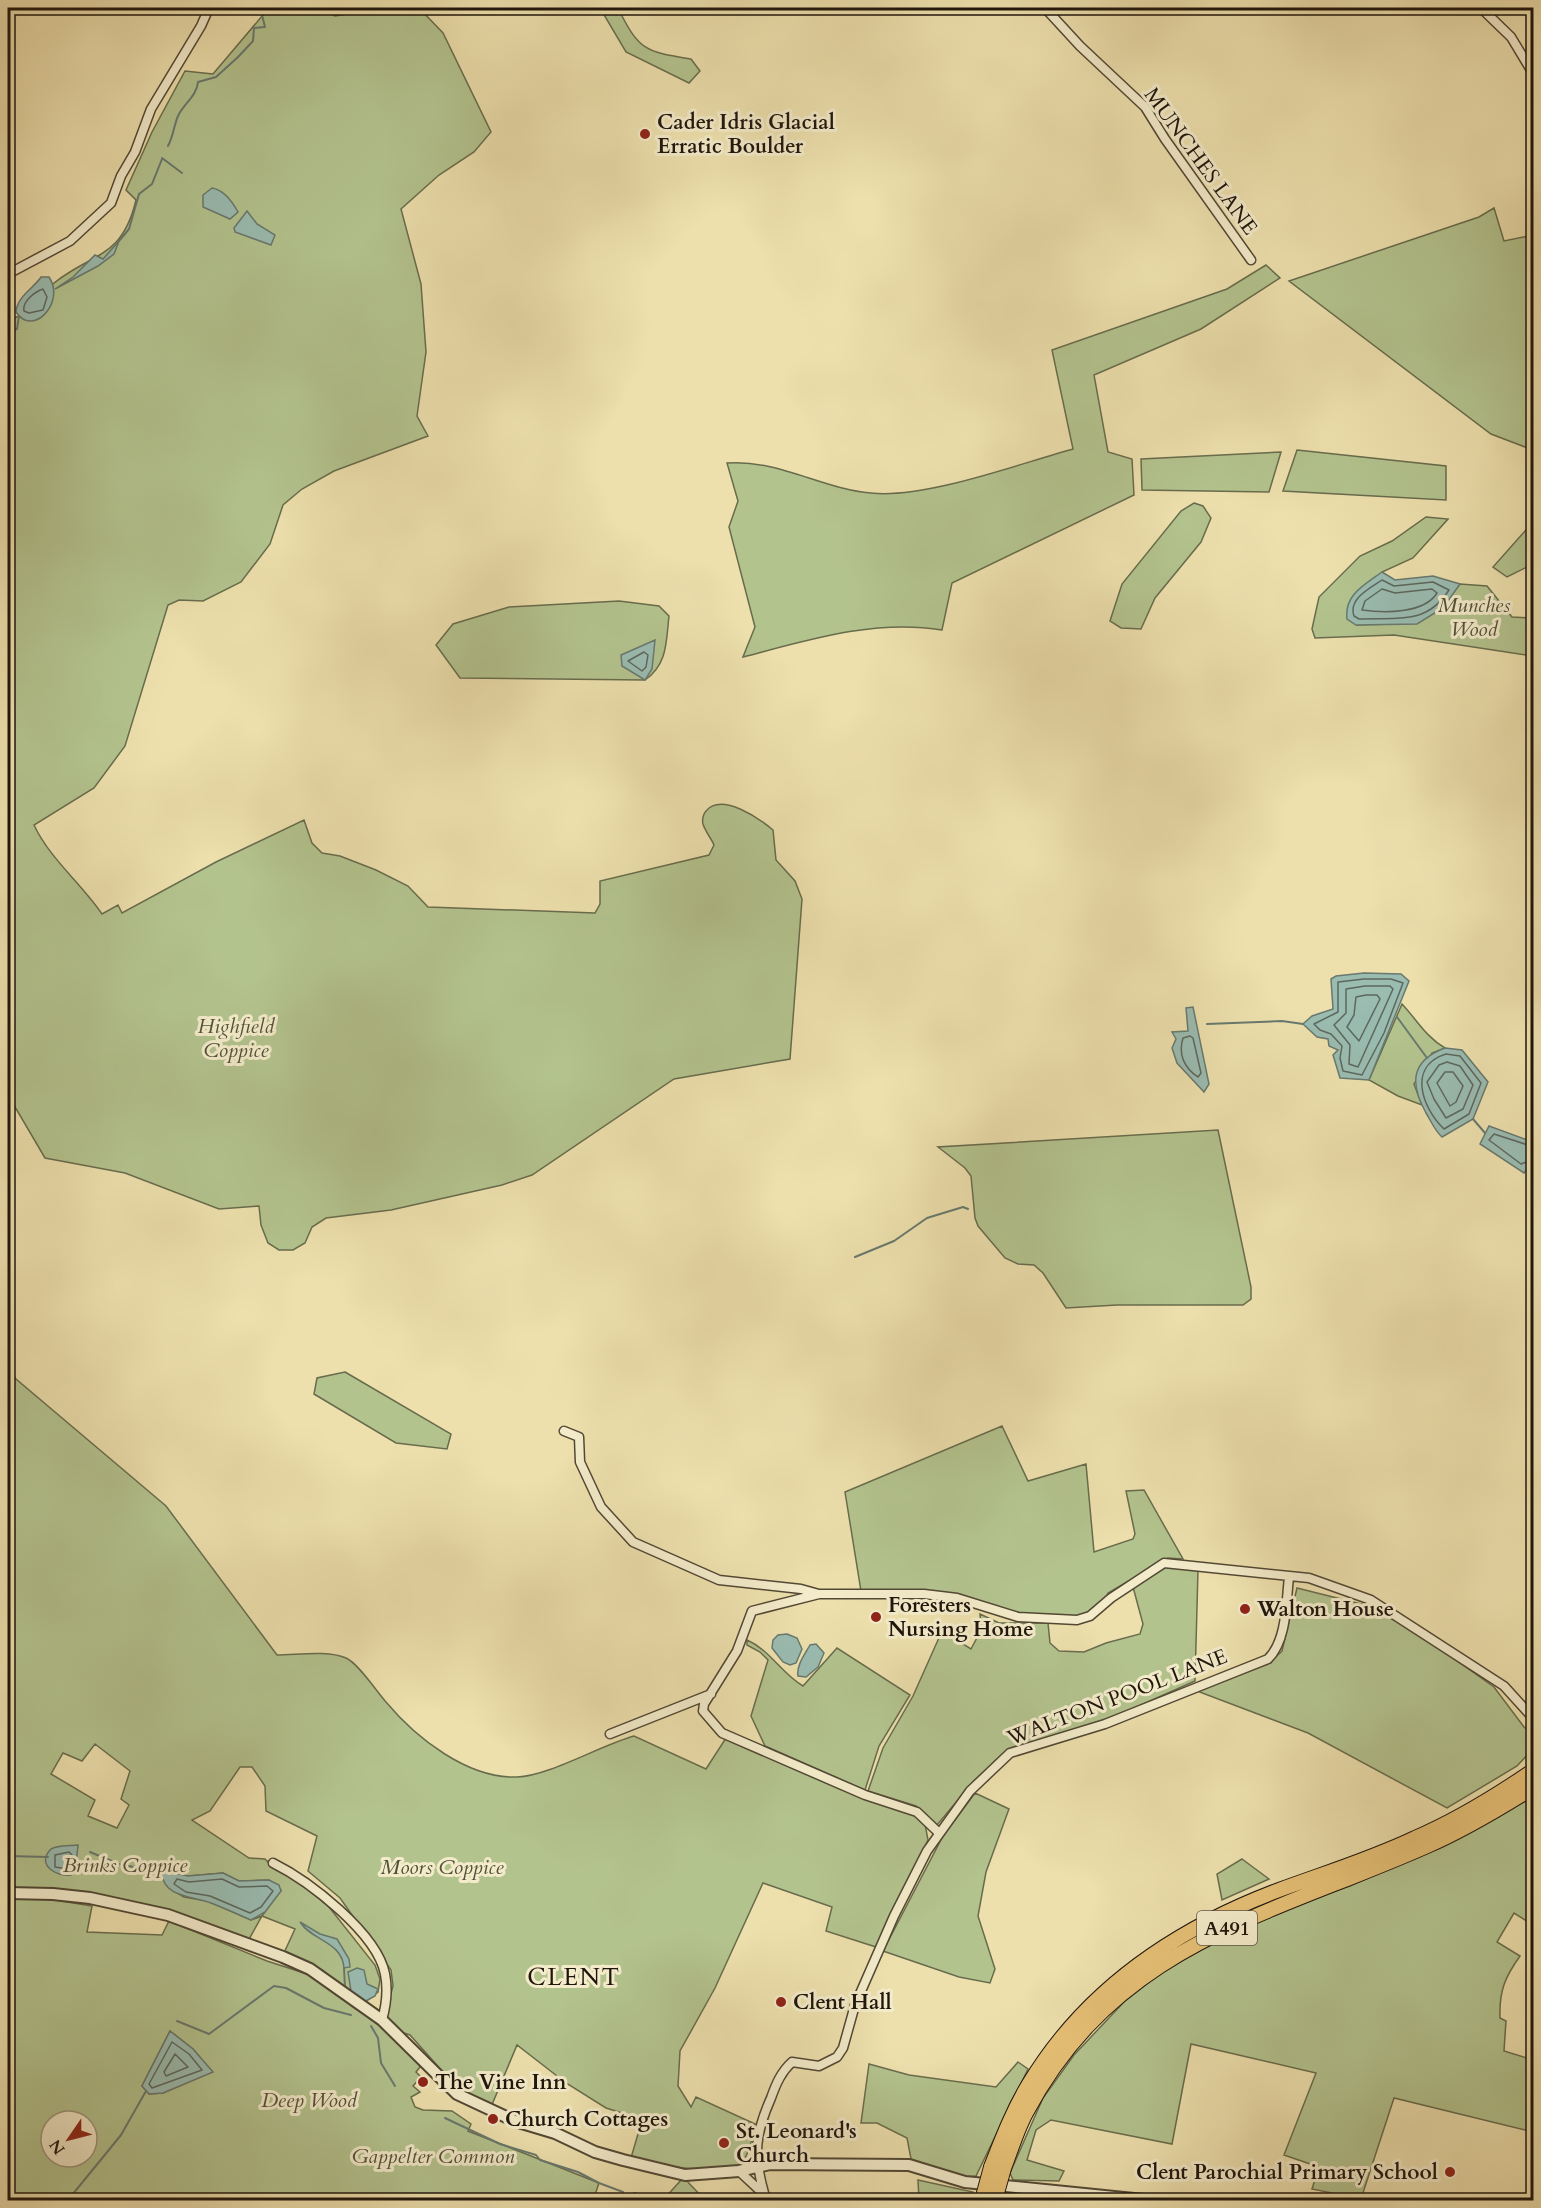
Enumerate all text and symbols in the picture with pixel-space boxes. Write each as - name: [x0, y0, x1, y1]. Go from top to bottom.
- street label: MUNCHES LANE: [1137, 82, 1264, 241]
- place label: Cader Idris Glacial Erratic Boulder: [657, 108, 835, 161]
- marker: Cader Idris Glacial Erratic Boulder: [638, 127, 652, 141]
- park label: Munches Wood: [1438, 591, 1510, 644]
- park label: Highfield Coppice: [198, 1012, 275, 1065]
- place label: Foresters Nursing Home: [888, 1591, 1034, 1644]
- place label: Walton House: [1256, 1595, 1394, 1624]
- marker: Walton House: [1238, 1602, 1252, 1616]
- marker: Foresters Nursing Home: [869, 1610, 883, 1624]
- street label: WALTON POOL LANE: [1002, 1642, 1231, 1753]
- park label: Brinks Coppice: [63, 1851, 188, 1880]
- park label: Moors Coppice: [381, 1853, 504, 1882]
- road number: A491: [1197, 1911, 1257, 1945]
- district label: CLENT: [527, 1961, 621, 1994]
- place label: Clent Hall: [793, 1988, 892, 2017]
- marker: Clent Hall: [774, 1995, 788, 2009]
- place label: The Vine Inn: [435, 2068, 567, 2097]
- marker: The Vine Inn: [416, 2075, 430, 2089]
- park label: Deep Wood: [261, 2086, 358, 2115]
- place label: Church Cottages: [505, 2105, 668, 2134]
- north arrow: [39, 2109, 99, 2169]
- marker: Church Cottages: [486, 2112, 500, 2126]
- place label: St. Leonard's Church: [736, 2117, 857, 2170]
- text: N: [44, 2135, 71, 2159]
- marker: St. Leonard's Church: [717, 2136, 731, 2150]
- park label: Gappelter Common: [352, 2142, 515, 2171]
- place label: Clent Parochial Primary School: [1136, 2158, 1438, 2187]
- marker: Clent Parochial Primary School: [1443, 2165, 1457, 2179]

